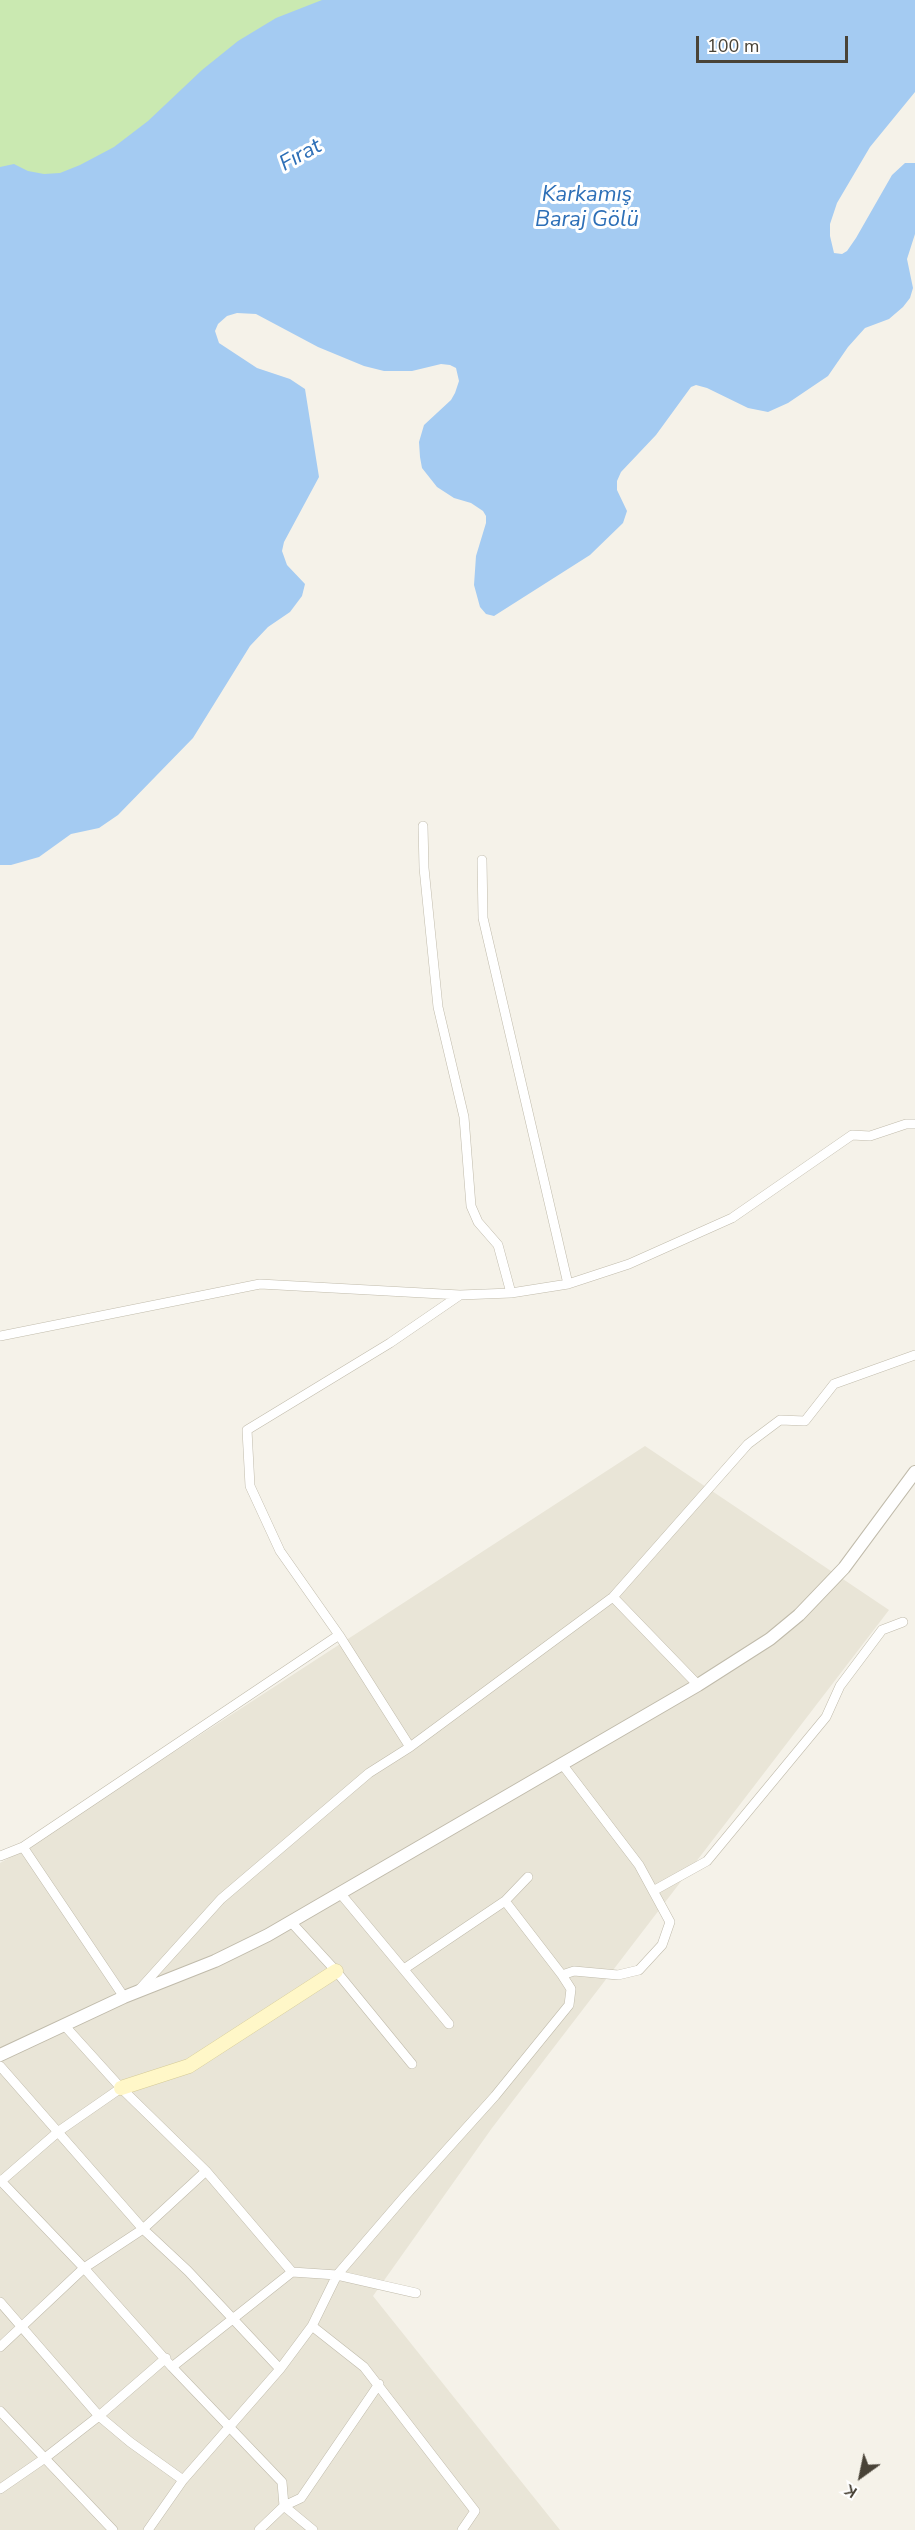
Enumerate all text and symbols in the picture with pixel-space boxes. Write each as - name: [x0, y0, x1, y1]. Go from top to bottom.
- scale bar: [699, 24, 850, 62]
- text: 100 m: [707, 34, 759, 58]
- water label: Fırat: [275, 134, 327, 178]
- water label: Karkamış Baraj Gölü: [535, 183, 639, 234]
- north arrow: [831, 2446, 891, 2506]
- text: K: [841, 2479, 862, 2503]

